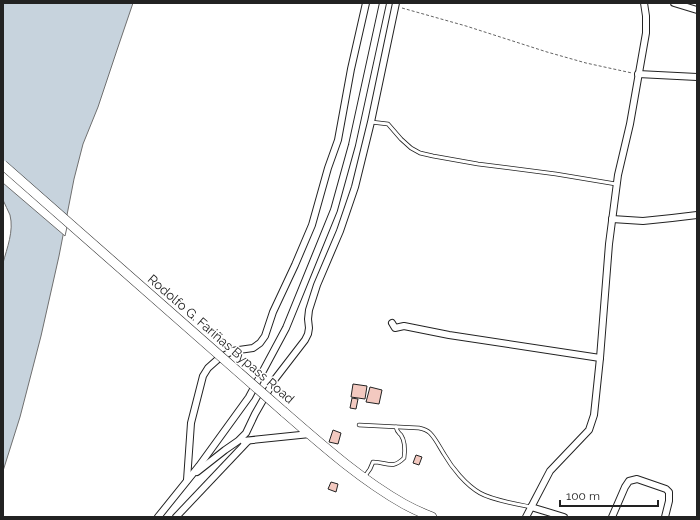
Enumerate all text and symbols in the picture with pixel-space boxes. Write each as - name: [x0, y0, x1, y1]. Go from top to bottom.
- street label: Rodolfo G. Fariñas Bypass Road: [145, 271, 297, 407]
- scale bar: [560, 482, 658, 508]
- text: 100 m: [566, 489, 600, 503]

